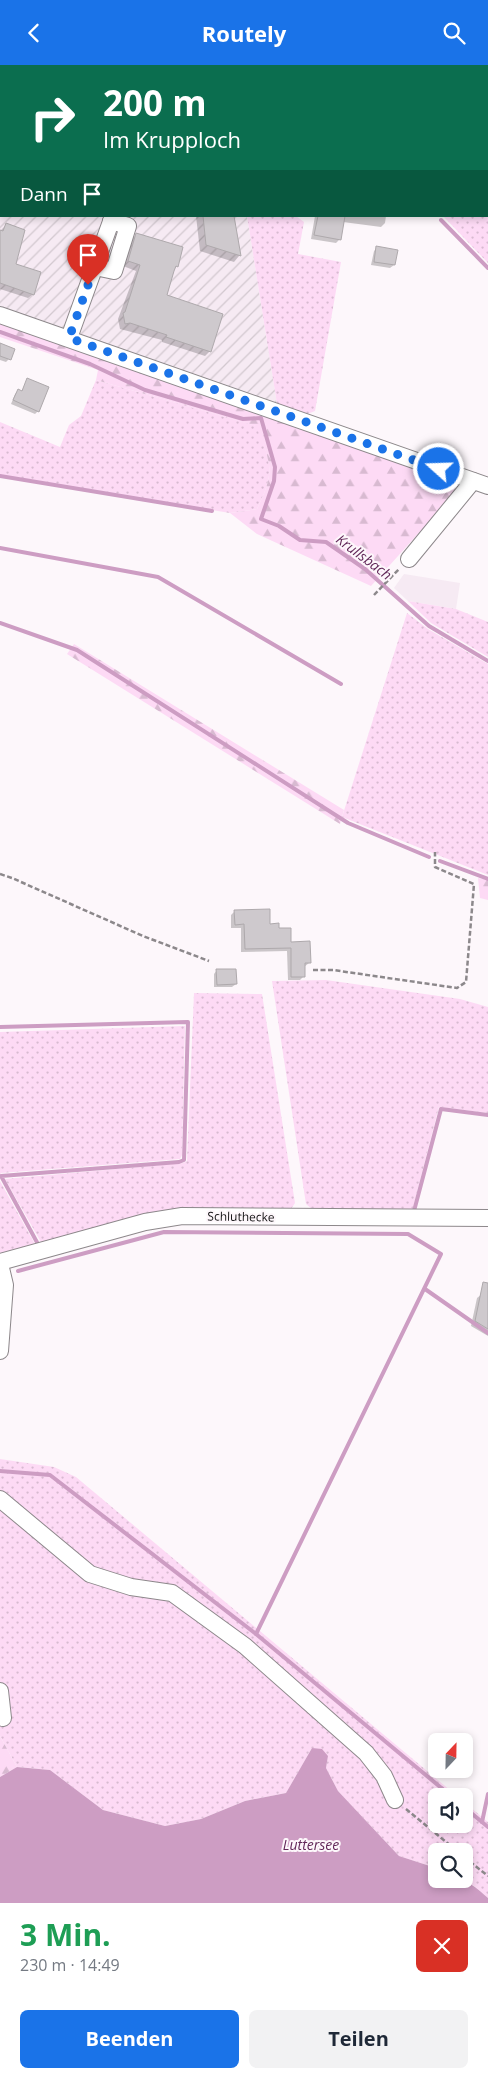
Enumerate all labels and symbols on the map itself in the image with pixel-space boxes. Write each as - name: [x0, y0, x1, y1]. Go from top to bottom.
- pin: [67, 234, 109, 285]
- position arrow: [412, 442, 464, 494]
- water label: Krullsbach: [333, 529, 396, 584]
- street label: Schluthecke: [207, 1207, 275, 1226]
- north arrow: [428, 1733, 472, 1777]
- water label: Luttersee: [283, 1835, 339, 1854]

